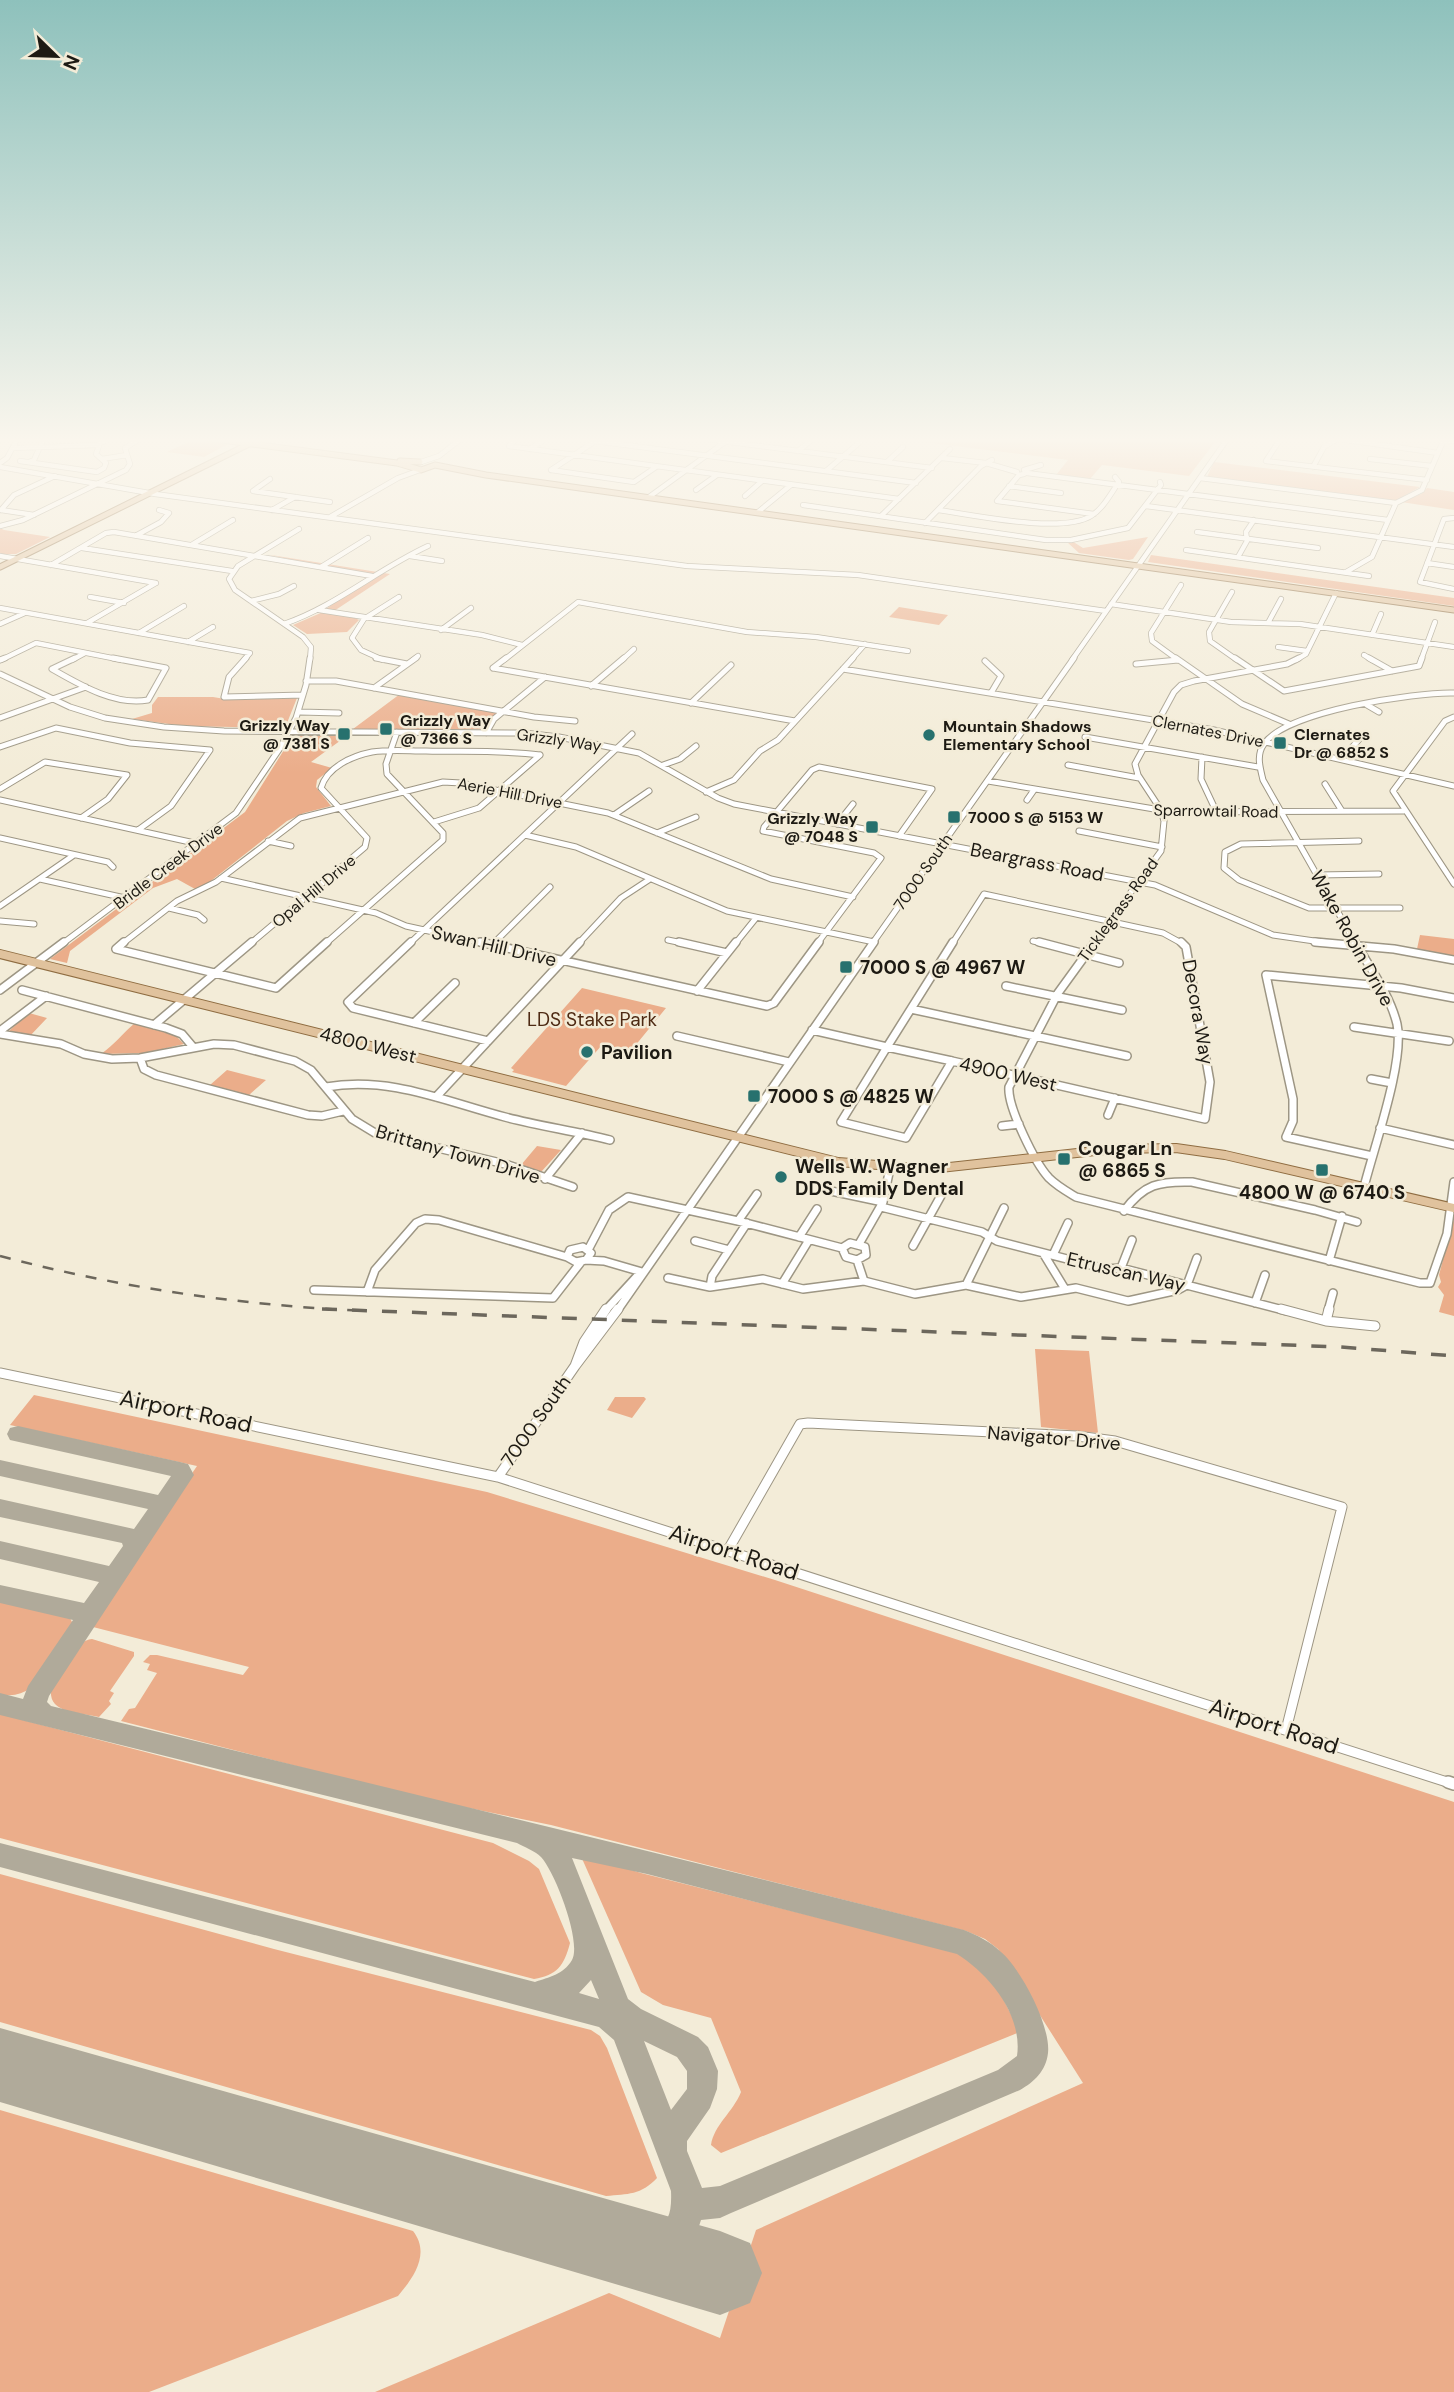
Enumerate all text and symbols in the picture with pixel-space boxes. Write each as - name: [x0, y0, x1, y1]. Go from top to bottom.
- north arrow: [21, 21, 91, 91]
- text: N: [57, 51, 85, 74]
- place label: Grizzly Way @ 7366 S: [400, 710, 491, 749]
- street label: Clernates Drive: [1151, 710, 1265, 752]
- place label: Grizzly Way @ 7381 S: [239, 715, 330, 754]
- place label: Mountain Shadows Elementary School: [943, 716, 1092, 755]
- marker: Grizzly Way @ 7366 S: [378, 721, 394, 737]
- street label: Grizzly Way: [515, 724, 603, 756]
- place label: Clernates Dr @ 6852 S: [1294, 724, 1389, 763]
- marker: Grizzly Way @ 7381 S: [336, 726, 352, 742]
- marker: Mountain Shadows Elementary School: [921, 727, 937, 743]
- marker: Clernates Dr @ 6852 S: [1272, 735, 1288, 751]
- street label: Aerie Hill Drive: [456, 773, 564, 813]
- street label: Sparrowtail Road: [1153, 799, 1279, 823]
- place label: 7000 S @ 5153 W: [968, 807, 1103, 828]
- place label: Grizzly Way @ 7048 S: [767, 808, 858, 847]
- marker: 7000 S @ 5153 W: [946, 809, 962, 825]
- street label: Bridle Creek Drive: [109, 818, 227, 914]
- marker: Grizzly Way @ 7048 S: [864, 819, 880, 835]
- street label: 7000 South: [889, 830, 957, 914]
- street label: Beargrass Road: [968, 837, 1106, 887]
- street label: Opal Hill Drive: [268, 850, 360, 932]
- street label: Ticklegrass Road: [1073, 854, 1163, 966]
- street label: Wake Robin Drive: [1304, 865, 1400, 1011]
- street label: Swan Hill Drive: [429, 919, 559, 973]
- place label: 7000 S @ 4967 W: [860, 955, 1025, 980]
- street label: Decora Way: [1176, 957, 1220, 1067]
- marker: 7000 S @ 4967 W: [838, 959, 854, 975]
- park label: LDS Stake Park: [527, 1007, 658, 1032]
- street label: 4800 West: [317, 1021, 419, 1069]
- place label: Pavilion: [601, 1040, 672, 1065]
- marker: Pavilion: [579, 1044, 595, 1060]
- street label: 4900 West: [957, 1051, 1059, 1097]
- place label: 7000 S @ 4825 W: [768, 1084, 934, 1109]
- marker: 7000 S @ 4825 W: [746, 1088, 762, 1104]
- street label: Brittany Town Drive: [373, 1119, 543, 1189]
- place label: Cougar Ln @ 6865 S: [1078, 1136, 1172, 1183]
- marker: Cougar Ln @ 6865 S: [1056, 1151, 1072, 1167]
- place label: Wells W. Wagner DDS Family Dental: [795, 1154, 964, 1201]
- marker: 4800 W @ 6740 S: [1314, 1162, 1330, 1178]
- marker: Wells W. Wagner DDS Family Dental: [773, 1169, 789, 1185]
- place label: 4800 W @ 6740 S: [1239, 1180, 1405, 1205]
- street label: Etruscan Way: [1064, 1246, 1188, 1298]
- street label: 7000 South: [496, 1371, 576, 1471]
- street label: Airport Road: [117, 1382, 255, 1440]
- street label: Navigator Drive: [986, 1420, 1122, 1456]
- street label: Airport Road: [665, 1517, 803, 1587]
- street label: Airport Road: [1205, 1691, 1343, 1761]

